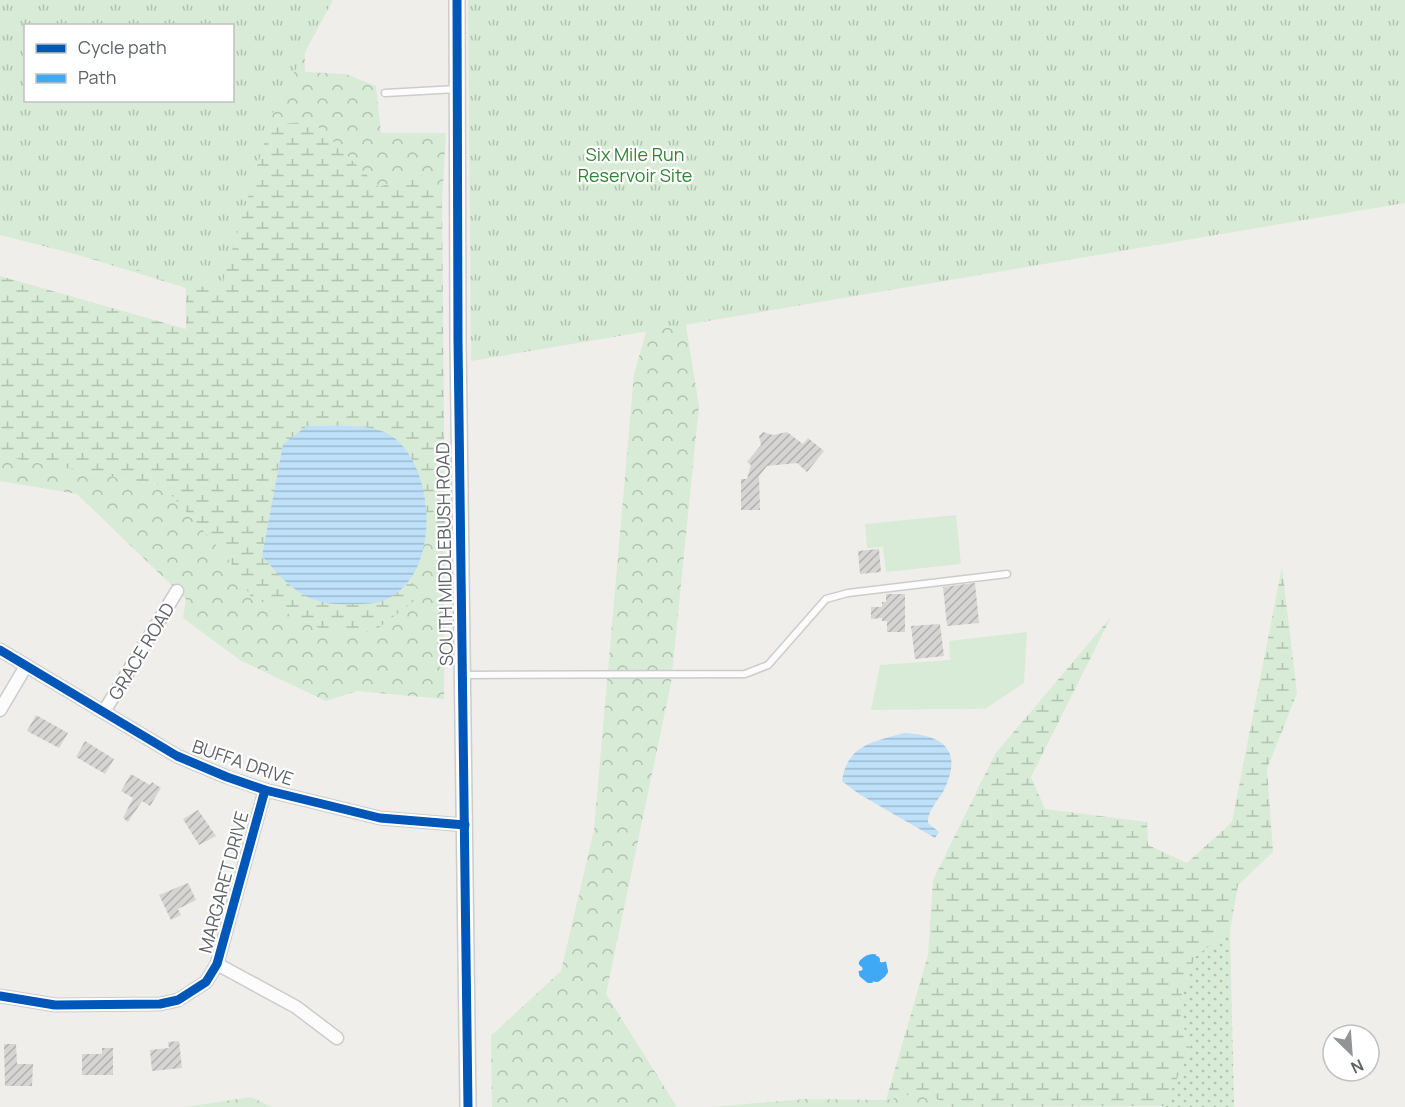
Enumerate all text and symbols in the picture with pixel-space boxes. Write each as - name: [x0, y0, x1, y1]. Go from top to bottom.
- legend: [24, 24, 234, 102]
- text: Cycle path: [78, 35, 167, 59]
- text: Path: [78, 65, 116, 89]
- park label: Six Mile Run Reservoir Site: [578, 142, 692, 187]
- street label: SOUTH MIDDLEBUSH ROAD: [430, 442, 458, 666]
- street label: GRACE ROAD: [103, 598, 179, 704]
- street label: BUFFA DRIVE: [189, 733, 297, 791]
- street label: MARGARET DRIVE: [193, 808, 253, 956]
- north arrow: [1321, 1023, 1381, 1083]
- text: N: [1347, 1054, 1367, 1079]

